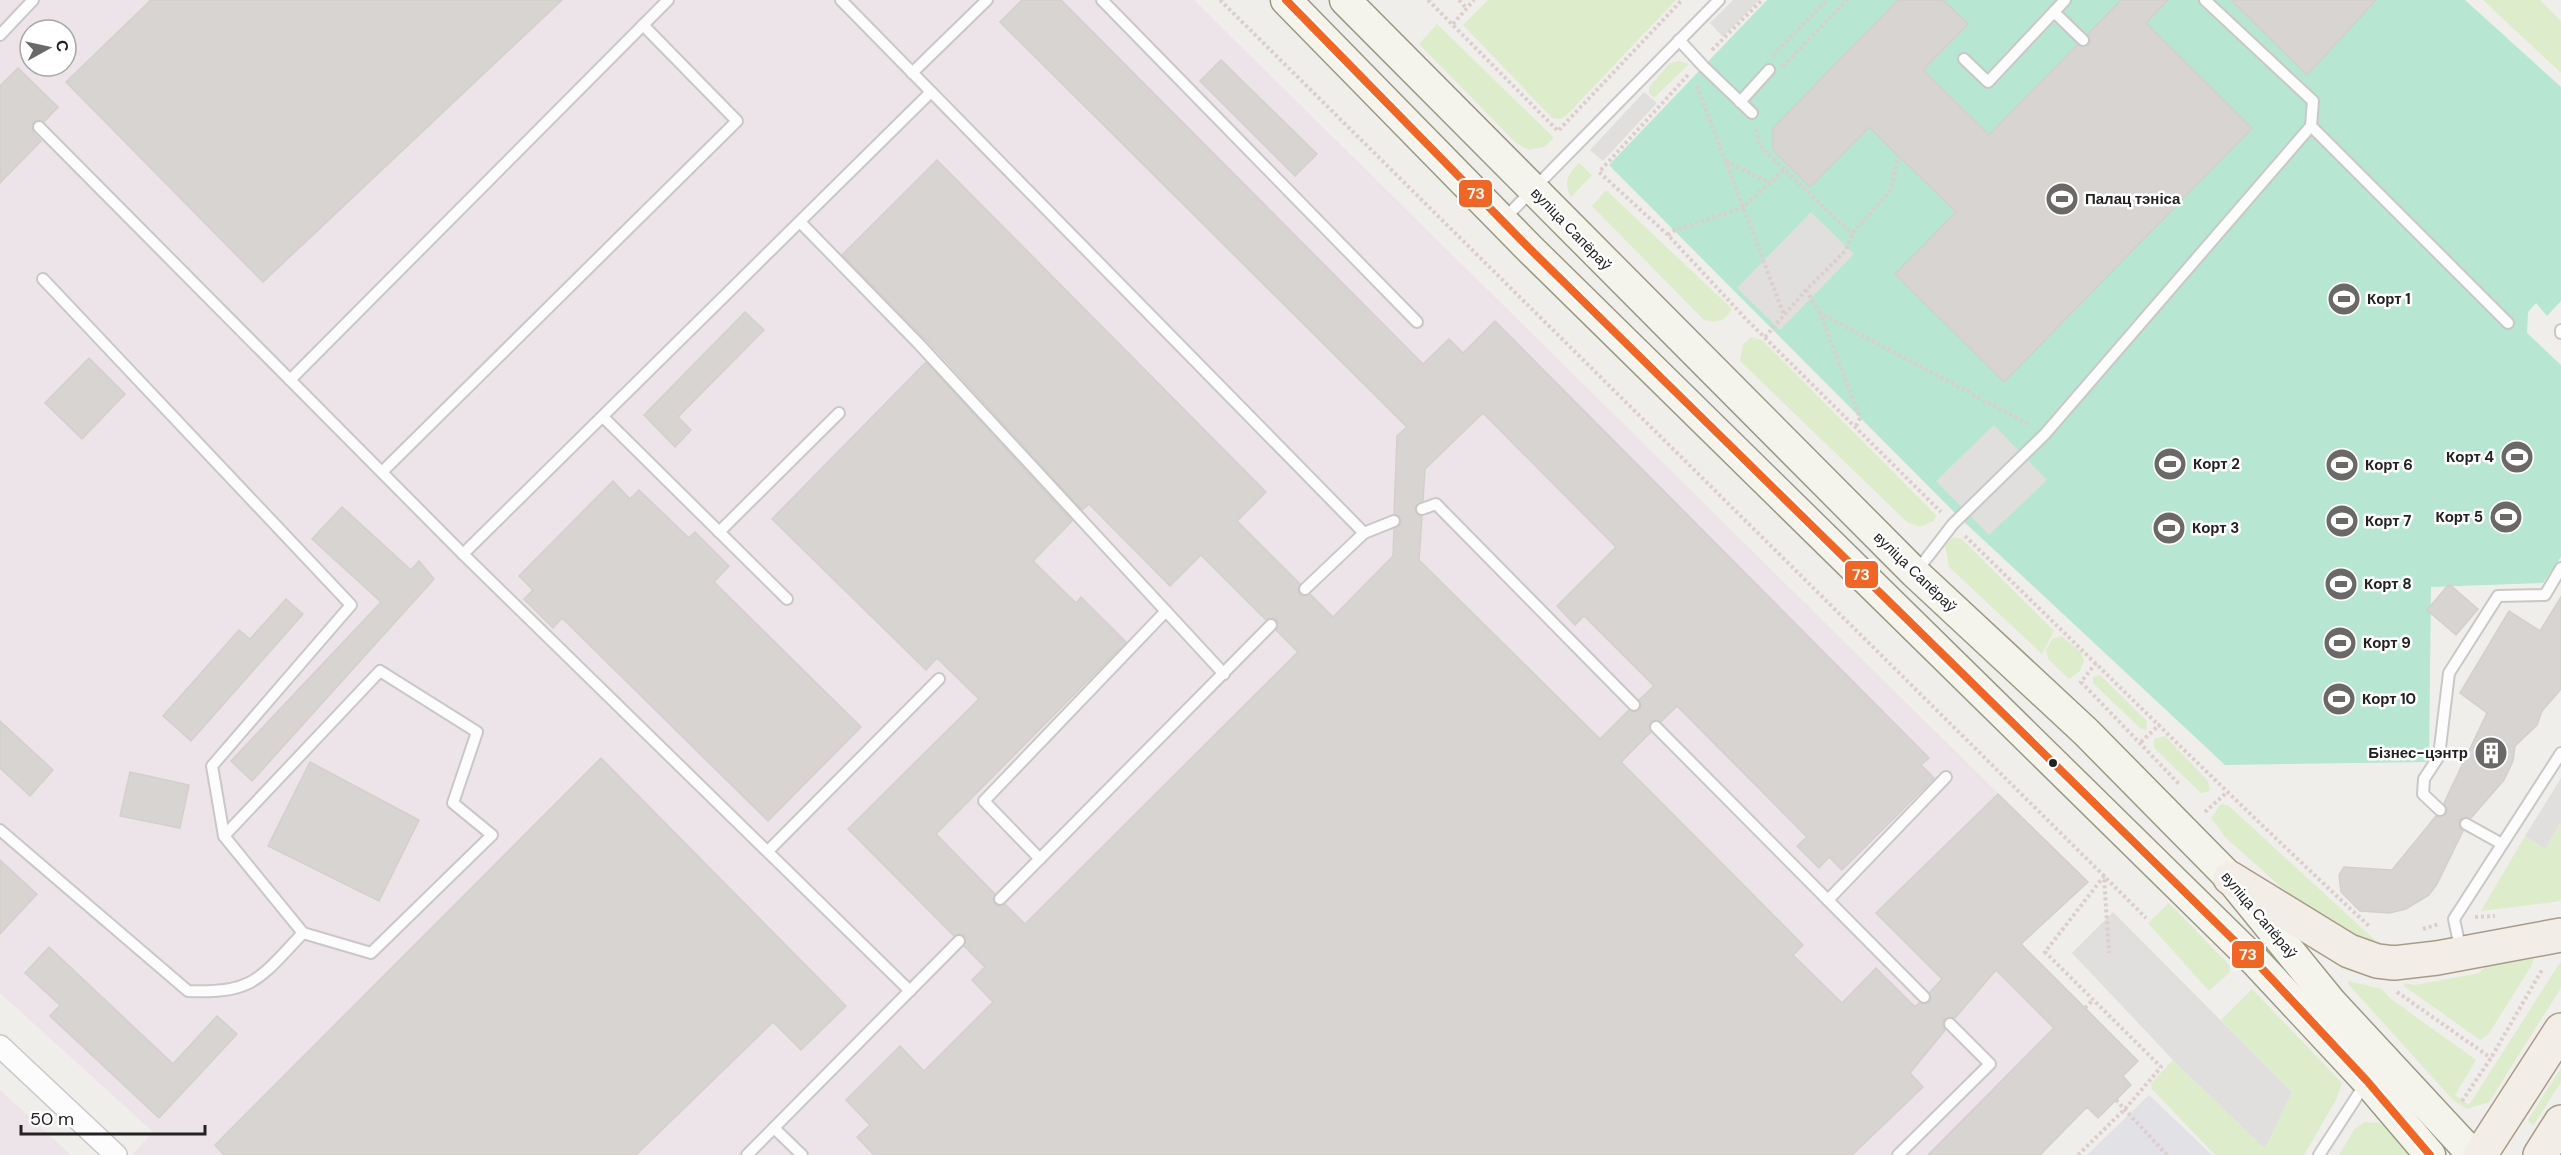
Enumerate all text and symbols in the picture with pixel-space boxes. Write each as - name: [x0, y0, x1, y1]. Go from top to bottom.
- north arrow: [18, 18, 78, 78]
- text: С: [51, 39, 74, 54]
- line badge: 73: [1458, 179, 1493, 208]
- sports icon: Палац тэніса: [2044, 181, 2080, 217]
- text: 73: [1467, 183, 1485, 204]
- street label: вуліца Сапёраў: [1526, 183, 1616, 275]
- place label: Палац тэніса: [2085, 189, 2181, 209]
- sports icon: Корт 1: [2326, 281, 2362, 317]
- place label: Корт 1: [2367, 289, 2411, 309]
- sports icon: Корт 4: [2499, 439, 2535, 475]
- sports icon: Корт 2: [2152, 446, 2188, 482]
- sports icon: Корт 6: [2324, 447, 2360, 483]
- place label: Корт 4: [2446, 447, 2494, 467]
- place label: Корт 2: [2193, 454, 2240, 474]
- place label: Корт 6: [2365, 455, 2413, 475]
- sports icon: Корт 5: [2488, 499, 2524, 535]
- sports icon: Корт 7: [2324, 503, 2360, 539]
- place label: Корт 5: [2436, 507, 2483, 527]
- sports icon: Корт 3: [2151, 510, 2187, 546]
- place label: Корт 7: [2365, 511, 2411, 531]
- place label: Корт 3: [2192, 518, 2239, 538]
- street label: вуліца Сапёраў: [1869, 527, 1961, 617]
- line badge: 73: [1844, 560, 1879, 589]
- text: 73: [1852, 564, 1870, 585]
- sports icon: Корт 8: [2323, 566, 2359, 602]
- place label: Корт 8: [2364, 574, 2412, 594]
- sports icon: Корт 9: [2322, 625, 2358, 661]
- place label: Корт 9: [2363, 633, 2411, 653]
- sports icon: Корт 10: [2321, 681, 2357, 717]
- place label: Корт 10: [2362, 689, 2416, 709]
- building icon: Бізнес-цэнтр: [2473, 735, 2509, 771]
- place label: Бізнес-цэнтр: [2368, 743, 2468, 763]
- unlabelled marker: [2047, 757, 2059, 769]
- street label: вуліца Сапёраў: [2217, 867, 2302, 963]
- line badge: 73: [2231, 940, 2265, 969]
- text: 73: [2239, 944, 2257, 965]
- scale bar: [21, 1098, 206, 1136]
- text: 50 m: [30, 1107, 74, 1131]

